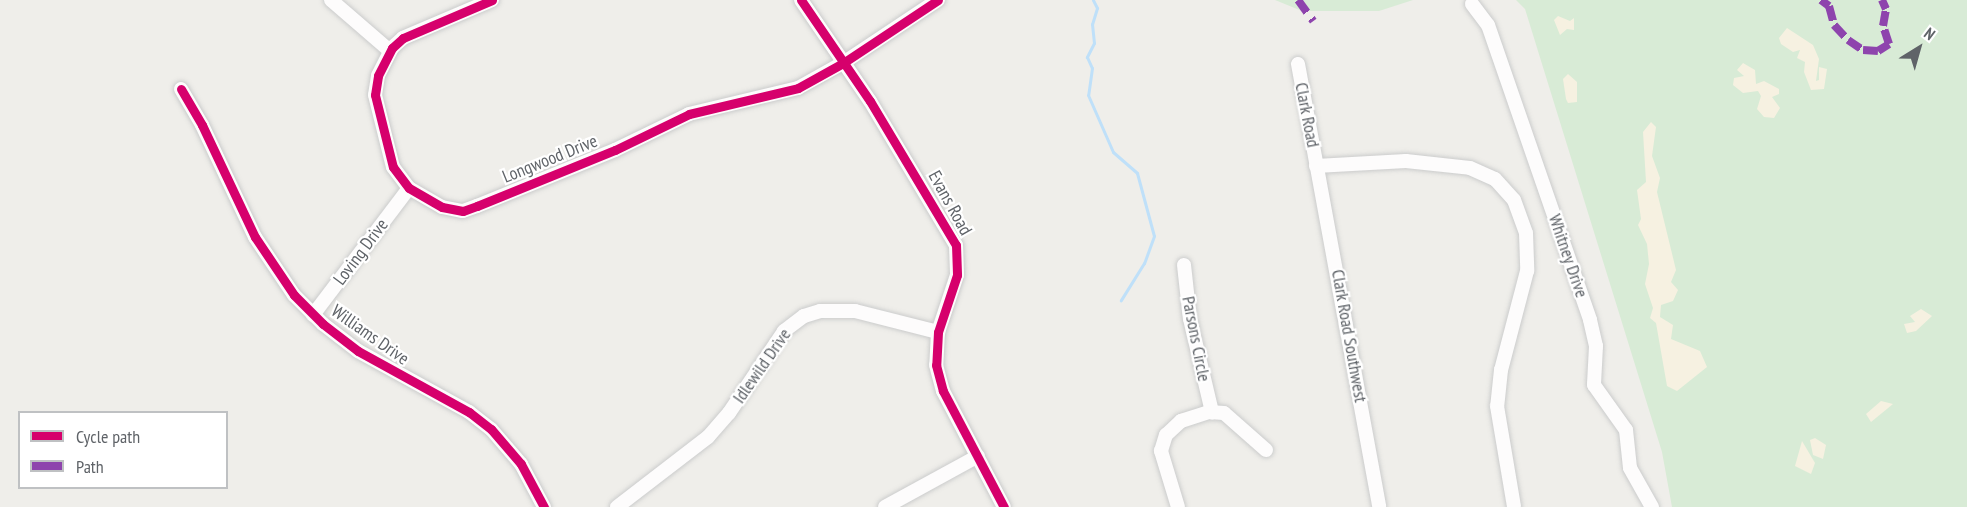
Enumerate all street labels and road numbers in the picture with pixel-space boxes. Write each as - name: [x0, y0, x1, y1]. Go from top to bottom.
- street label: Clark Road: [1290, 81, 1324, 149]
- street label: Longwood Drive: [499, 130, 601, 188]
- street label: Evans Road: [923, 167, 977, 239]
- street label: Whitney Drive: [1544, 211, 1592, 301]
- street label: Loving Drive: [329, 215, 393, 289]
- street label: Clark Road Southwest: [1327, 268, 1371, 404]
- street label: Parsons Circle: [1177, 294, 1215, 384]
- street label: Williams Drive: [327, 300, 413, 370]
- street label: Idlewild Drive: [728, 324, 796, 408]

